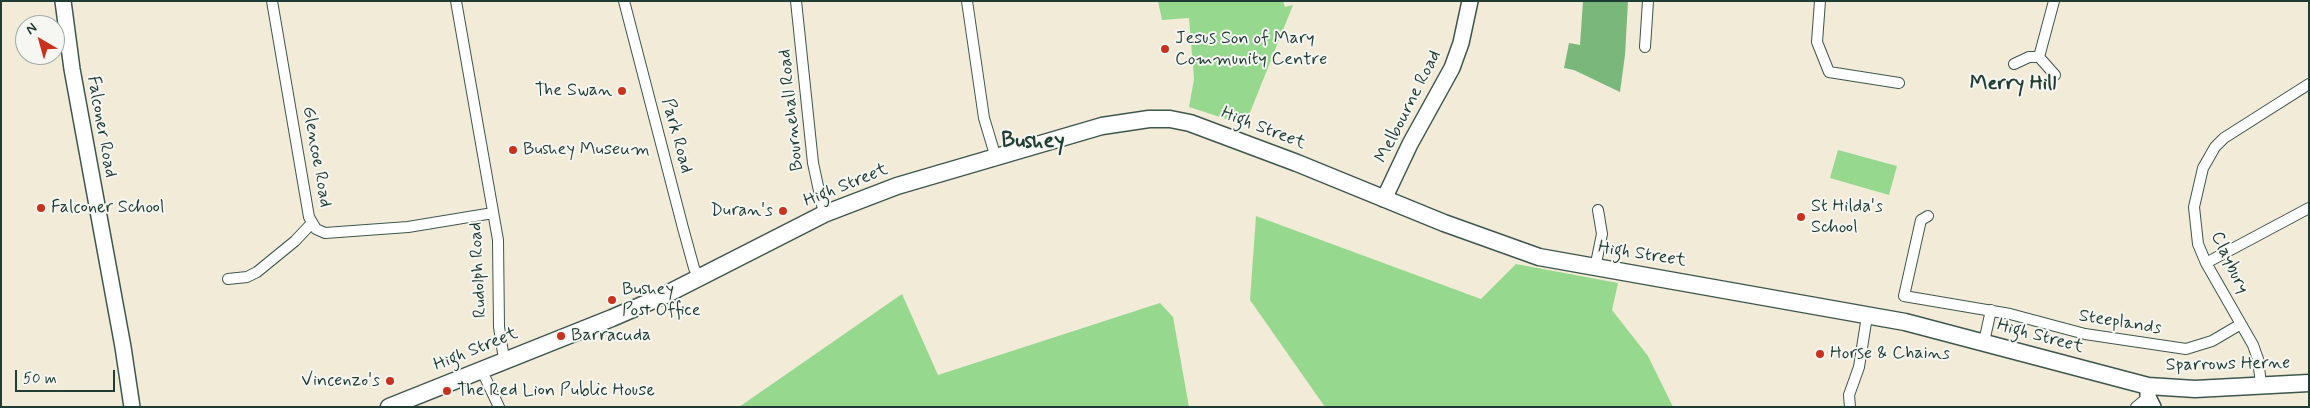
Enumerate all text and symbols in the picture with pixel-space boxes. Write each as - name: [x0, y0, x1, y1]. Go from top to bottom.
- north arrow: [15, 15, 65, 65]
- text: N: [22, 19, 41, 39]
- place label: Jesus Son of Mary Community Centre: [1175, 28, 1327, 70]
- marker: Jesus Son of Mary Community Centre: [1159, 43, 1171, 55]
- street label: Melbourne Road: [1371, 47, 1447, 167]
- street label: Bournehall Road: [775, 48, 809, 172]
- district label: Merry Hill: [1970, 73, 2056, 97]
- street label: Falconer Road: [81, 75, 121, 179]
- place label: The Swan: [535, 80, 612, 102]
- marker: The Swan: [616, 85, 628, 97]
- street label: Park Road: [656, 96, 696, 176]
- street label: High Street: [1218, 103, 1308, 155]
- street label: Glencoe Road: [296, 105, 336, 209]
- district label: Bushey: [1001, 129, 1065, 155]
- place label: Bushey Museum: [523, 139, 650, 161]
- marker: Bushey Museum: [507, 144, 519, 156]
- street label: High Street: [801, 159, 891, 213]
- place label: St Hilda's School: [1811, 196, 1883, 238]
- place label: Falconer School: [51, 197, 164, 219]
- place label: Duran's: [710, 200, 773, 222]
- marker: Falconer School: [35, 202, 47, 214]
- marker: Duran's: [777, 205, 789, 217]
- marker: St Hilda's School: [1795, 211, 1807, 223]
- street label: Rudolph Road: [466, 221, 492, 319]
- street label: Claybury: [2205, 228, 2253, 298]
- street label: High Street: [1596, 237, 1688, 273]
- place label: Bushey Post Office: [622, 279, 701, 322]
- marker: Bushey Post Office: [606, 294, 618, 306]
- street label: Steeplands: [2077, 306, 2163, 340]
- street label: High Street: [1994, 315, 2086, 359]
- street label: High Street: [431, 323, 521, 377]
- place label: Barracuda: [571, 325, 651, 347]
- marker: Barracuda: [555, 330, 567, 342]
- place label: Horse & Chains: [1830, 343, 1950, 365]
- marker: Horse & Chains: [1814, 348, 1826, 360]
- street label: Sparrows Herne: [2165, 353, 2291, 377]
- scale bar: [18, 360, 118, 392]
- text: 50 m: [23, 369, 57, 389]
- place label: Vincenzo's: [301, 370, 380, 392]
- marker: Vincenzo's: [384, 375, 396, 387]
- place label: The Red Lion Public House: [457, 380, 655, 402]
- marker: The Red Lion Public House: [441, 385, 453, 397]

